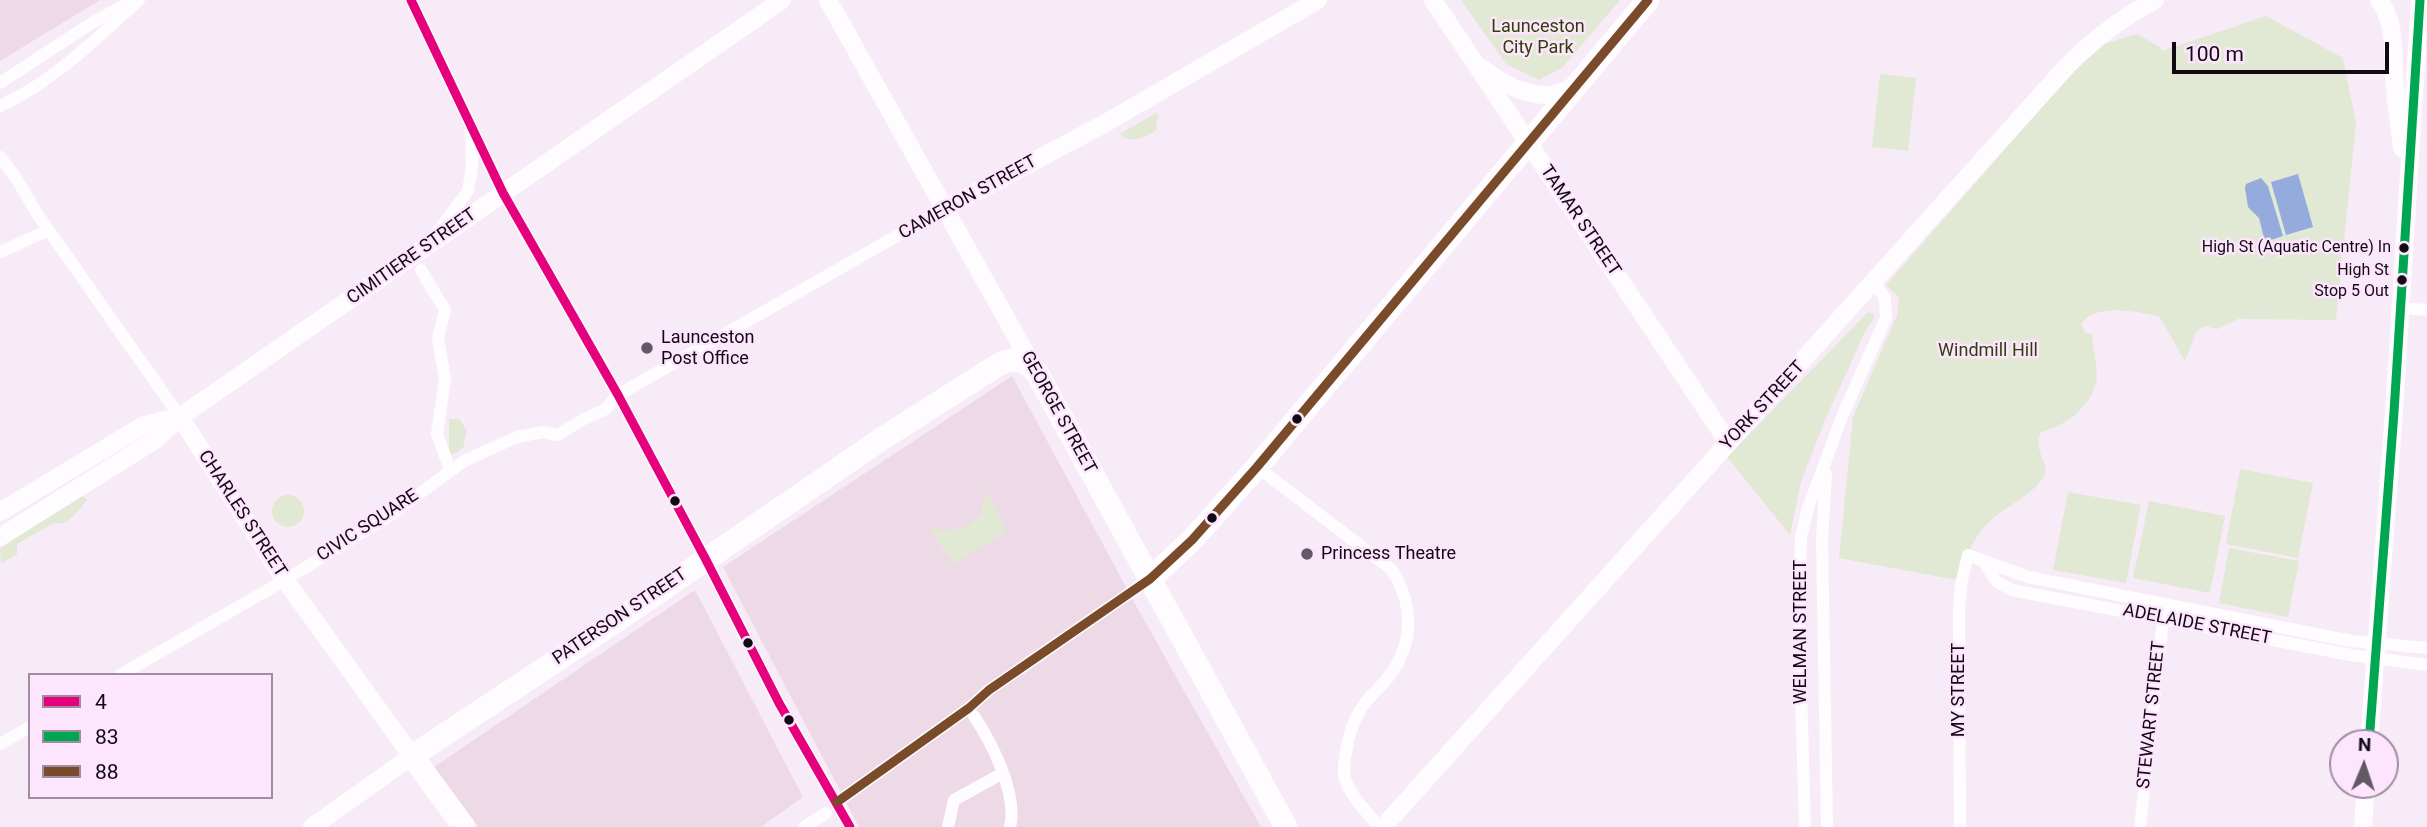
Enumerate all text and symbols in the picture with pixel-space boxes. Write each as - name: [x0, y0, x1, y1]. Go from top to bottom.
- park label: Launceston City Park: [1491, 16, 1585, 58]
- scale bar: [2175, 28, 2392, 72]
- text: 100 m: [2185, 42, 2244, 66]
- street label: CAMERON STREET: [895, 151, 1041, 245]
- street label: TAMAR STREET: [1535, 162, 1625, 280]
- street label: CIMITIERE STREET: [343, 204, 481, 310]
- place label: High St (Aquatic Centre) In: [2202, 238, 2391, 258]
- marker: High St (Aquatic Centre) In: [2397, 241, 2411, 255]
- place label: High St Stop 5 Out: [2314, 261, 2389, 299]
- marker: High St Stop 5 Out: [2395, 273, 2409, 287]
- place label: Launceston Post Office: [661, 327, 755, 370]
- marker: Launceston Post Office: [639, 340, 655, 356]
- park label: Windmill Hill: [1938, 340, 2038, 362]
- street label: GEORGE STREET: [1015, 348, 1101, 478]
- street label: YORK STREET: [1716, 357, 1810, 455]
- unlabelled marker: [1290, 412, 1304, 426]
- street label: CHARLES STREET: [193, 447, 291, 581]
- street label: CIVIC SQUARE: [313, 485, 423, 567]
- unlabelled marker: [668, 494, 682, 508]
- unlabelled marker: [1205, 511, 1219, 525]
- place label: Princess Theatre: [1321, 543, 1456, 565]
- marker: Princess Theatre: [1299, 546, 1315, 562]
- street label: WELMAN STREET: [1790, 560, 1812, 704]
- street label: PATERSON STREET: [549, 564, 691, 670]
- street label: ADELAIDE STREET: [2121, 600, 2273, 650]
- unlabelled marker: [741, 636, 755, 650]
- street label: STEWART STREET: [2133, 640, 2171, 790]
- street label: MY STREET: [1948, 643, 1970, 737]
- legend: [28, 673, 273, 799]
- text: 4: [95, 690, 107, 714]
- unlabelled marker: [782, 713, 796, 727]
- text: 83: [95, 725, 119, 749]
- north arrow: [2329, 729, 2399, 799]
- text: N: [2358, 733, 2372, 756]
- text: 88: [95, 760, 119, 784]

